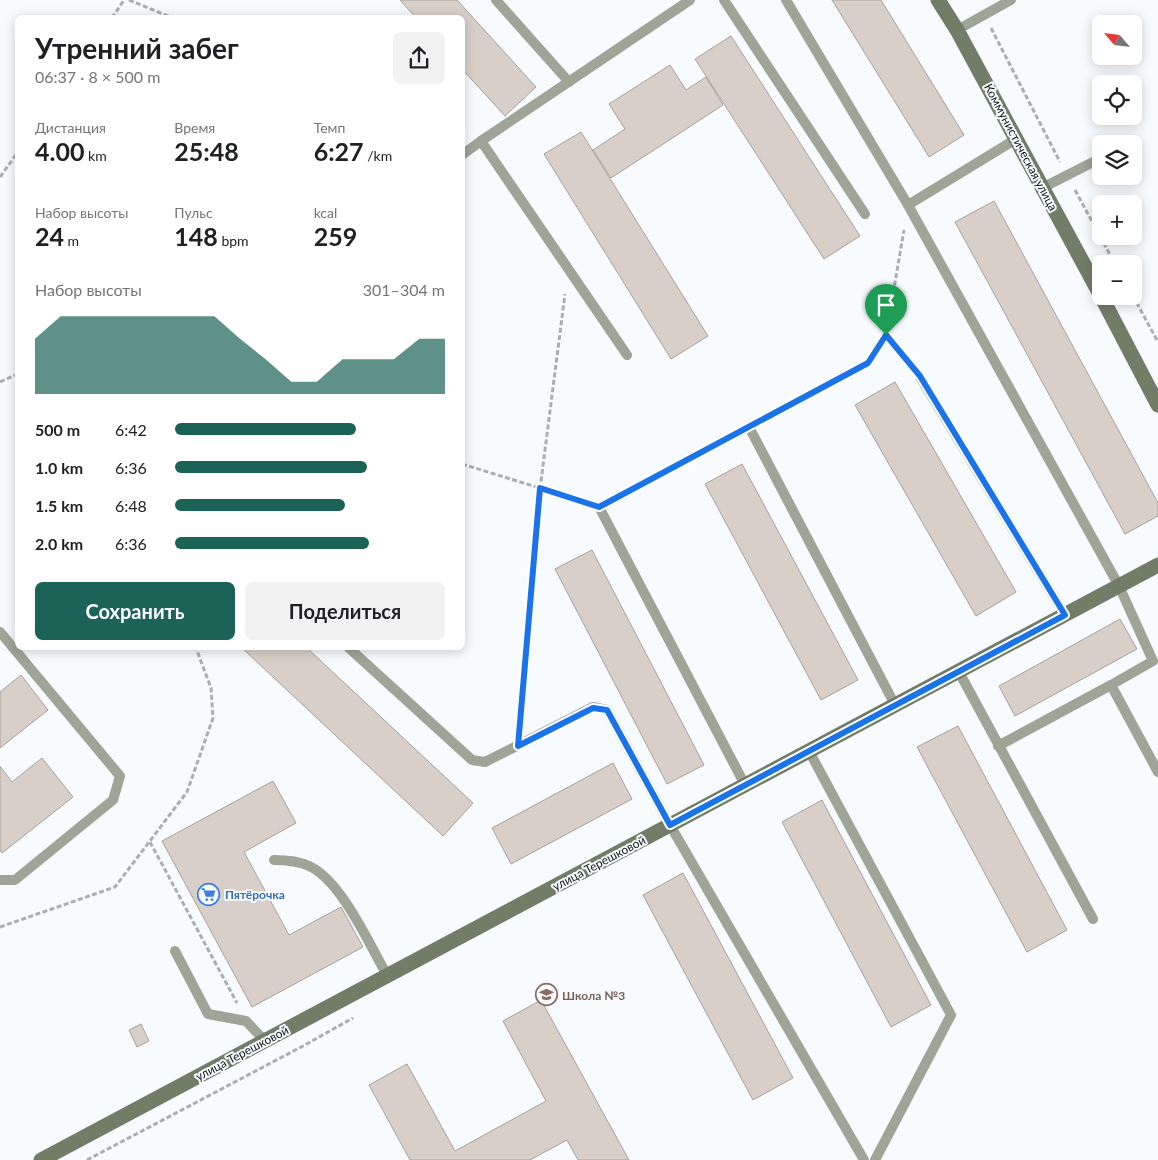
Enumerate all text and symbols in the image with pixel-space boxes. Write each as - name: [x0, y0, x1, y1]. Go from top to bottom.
- north arrow: [1092, 15, 1142, 65]
- map controls: [1092, 15, 1142, 305]
- text: Утренний забег: [35, 31, 239, 65]
- button: share: [393, 32, 445, 84]
- text: 06:37 · 8 × 500 m: [35, 67, 160, 86]
- button: locate: [1092, 75, 1142, 125]
- street label: Коммунистическая улица: [981, 81, 1061, 213]
- text: Дистанция: [35, 119, 106, 136]
- text: Время: [174, 119, 215, 136]
- text: Темп: [314, 119, 345, 136]
- button: layers: [1092, 135, 1142, 185]
- text: 4.00: [35, 136, 84, 166]
- text: 25:48: [174, 136, 239, 166]
- text: 6:27: [314, 136, 364, 166]
- text: km: [84, 147, 107, 164]
- text: /km: [364, 147, 392, 164]
- button: +: [1092, 195, 1142, 245]
- text: Набор высоты: [35, 204, 128, 221]
- text: Пульс: [174, 204, 213, 221]
- text: kcal: [314, 204, 337, 221]
- text: 24: [35, 221, 64, 251]
- text: 148: [174, 221, 218, 251]
- text: 259: [314, 221, 357, 251]
- text: m: [64, 232, 79, 249]
- text: bpm: [218, 232, 249, 249]
- button: −: [1092, 255, 1142, 305]
- text: Набор высоты: [35, 280, 142, 299]
- text: 301–304 m: [363, 280, 445, 299]
- pin: [865, 284, 907, 335]
- icon: arrive: [872, 291, 900, 319]
- text: 500 m: [35, 420, 80, 439]
- text: 6:42: [115, 420, 147, 439]
- text: 1.0 km: [35, 458, 83, 477]
- text: 6:36: [115, 458, 147, 477]
- text: 1.5 km: [35, 496, 83, 515]
- text: 6:48: [115, 496, 147, 515]
- text: 2.0 km: [35, 534, 83, 553]
- text: 6:36: [115, 534, 147, 553]
- button: Сохранить: [35, 582, 235, 640]
- button: Поделиться: [245, 582, 445, 640]
- street label: улица Терешковой: [550, 832, 648, 894]
- supermarket icon: Пятёрочка: [197, 882, 221, 906]
- place label: Пятёрочка: [225, 887, 285, 902]
- school or university icon: Школа №3: [534, 983, 558, 1007]
- place label: Школа №3: [562, 988, 625, 1003]
- street label: улица Терешковой: [193, 1022, 291, 1084]

